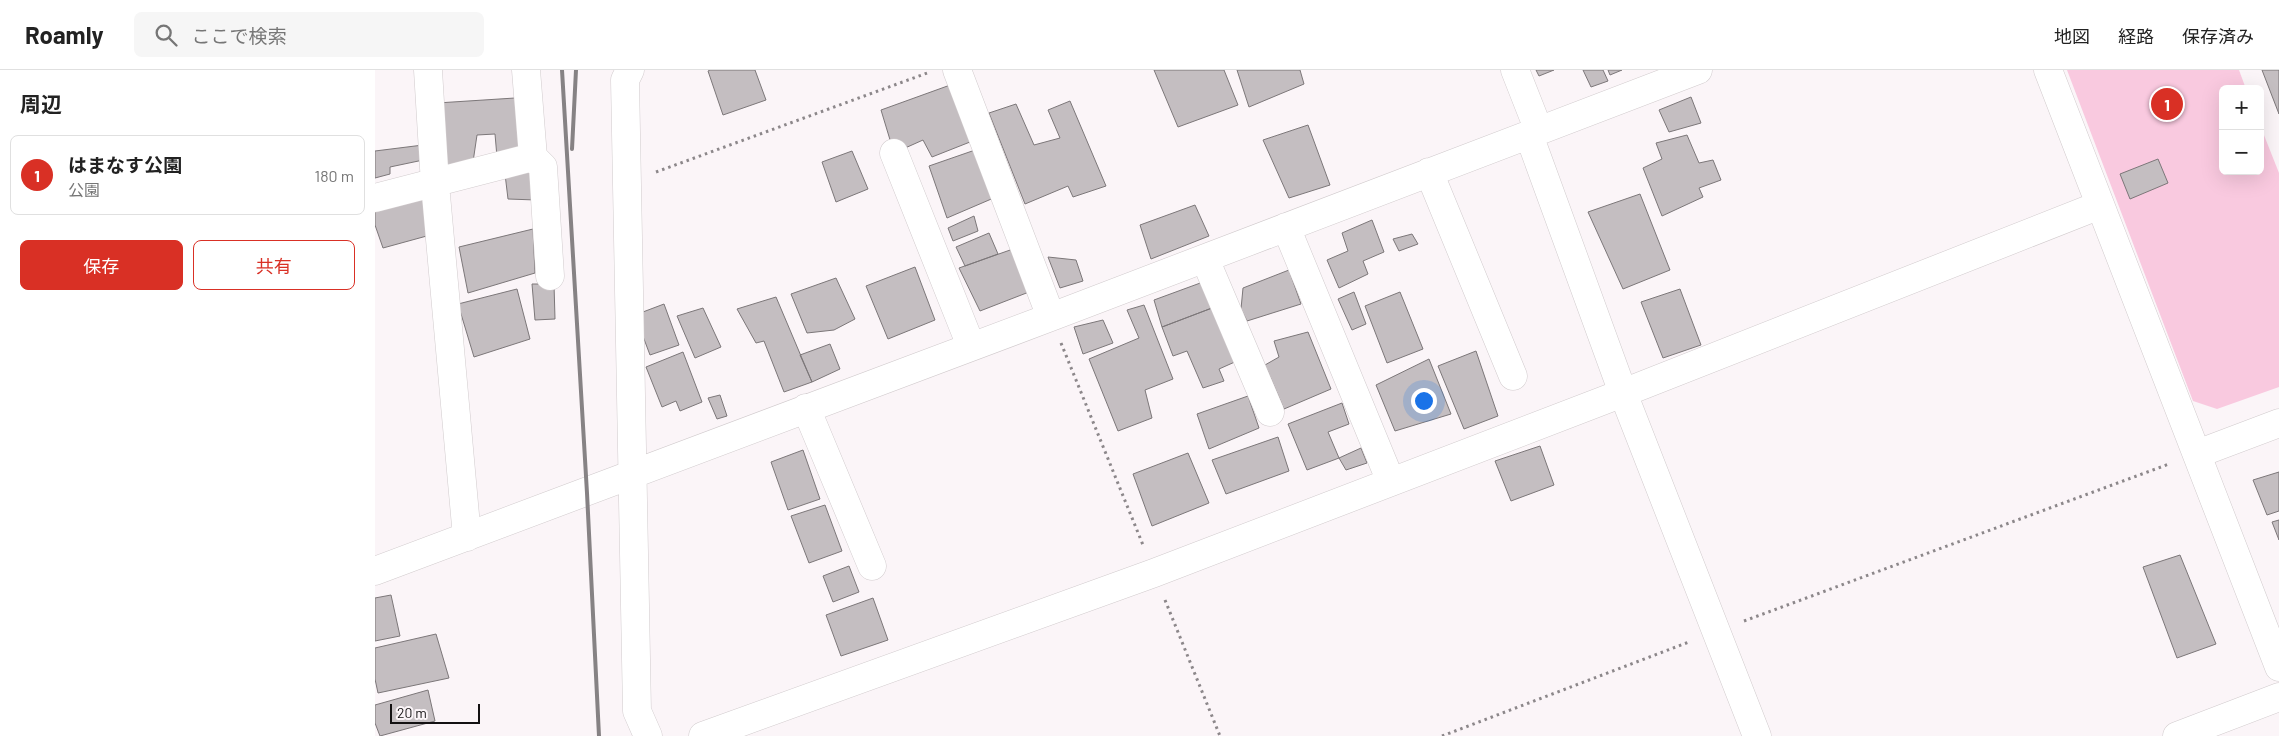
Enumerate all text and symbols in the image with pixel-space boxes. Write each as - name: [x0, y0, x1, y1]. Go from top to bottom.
- search box: [134, 12, 484, 57]
- text: Roamly: [25, 20, 104, 49]
- icon: search: [152, 21, 180, 49]
- text: ここで検索: [192, 24, 287, 47]
- text: 地図: [2054, 25, 2090, 47]
- text: 経路: [2118, 25, 2154, 47]
- text: 保存済み: [2182, 25, 2254, 47]
- pin: 1: [2151, 85, 2183, 123]
- map controls: [2219, 85, 2264, 175]
- button: +: [2219, 85, 2264, 130]
- text: 周辺: [20, 91, 62, 116]
- button: −: [2219, 130, 2264, 175]
- text: はまなす公園: [68, 153, 182, 176]
- text: 1: [34, 166, 40, 185]
- text: 180 m: [315, 166, 354, 185]
- text: 公園: [68, 180, 100, 199]
- button: 保存: [20, 240, 183, 290]
- button: 共有: [193, 240, 355, 290]
- your location: [1411, 388, 1437, 414]
- scale bar: [390, 701, 480, 724]
- text: 20 m: [397, 704, 427, 721]

